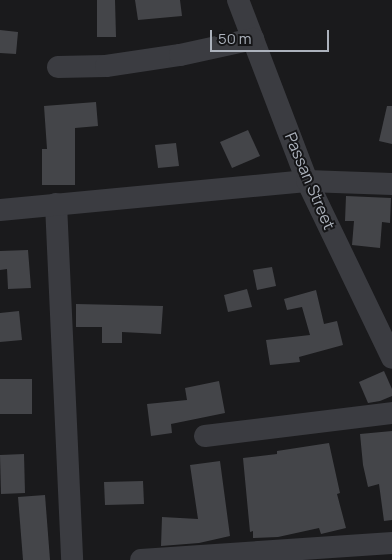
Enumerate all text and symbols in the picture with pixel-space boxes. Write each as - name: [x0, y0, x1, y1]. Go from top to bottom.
- scale bar: [212, 20, 331, 52]
- text: 50 m: [218, 28, 252, 49]
- street label: Passan Street: [281, 130, 339, 232]

